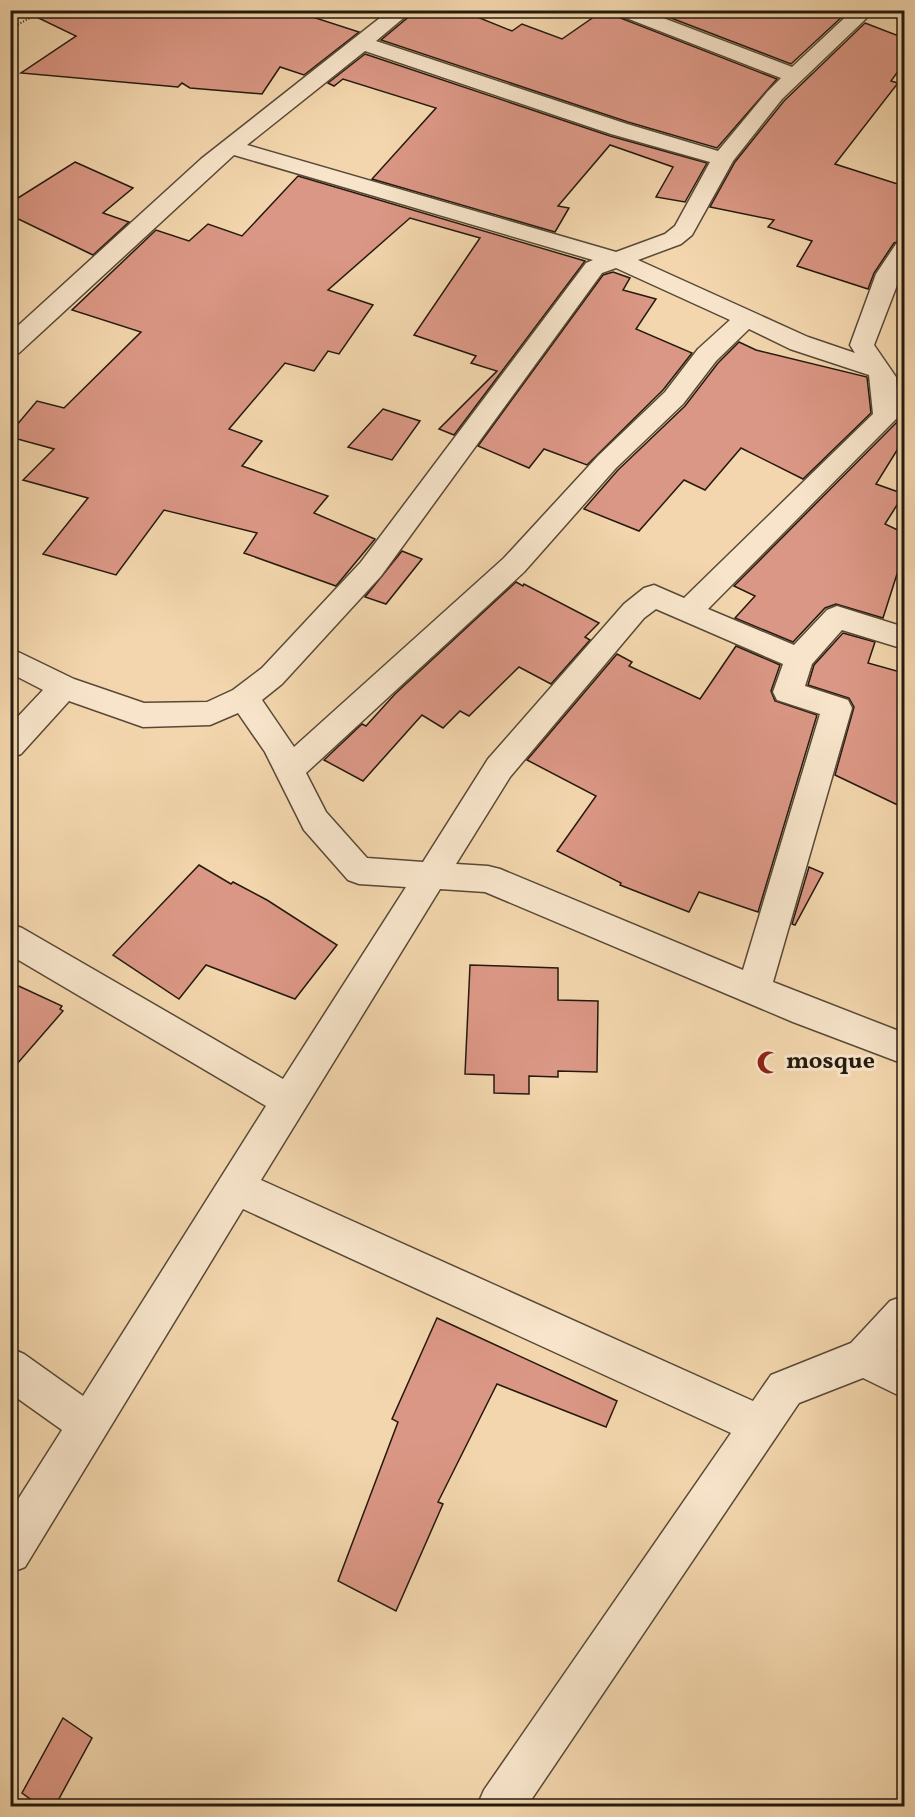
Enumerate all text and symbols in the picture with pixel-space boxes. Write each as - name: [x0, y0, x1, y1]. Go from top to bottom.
- place label: mosque: [786, 1045, 875, 1079]
- mosque icon: mosque: [755, 1049, 781, 1075]

